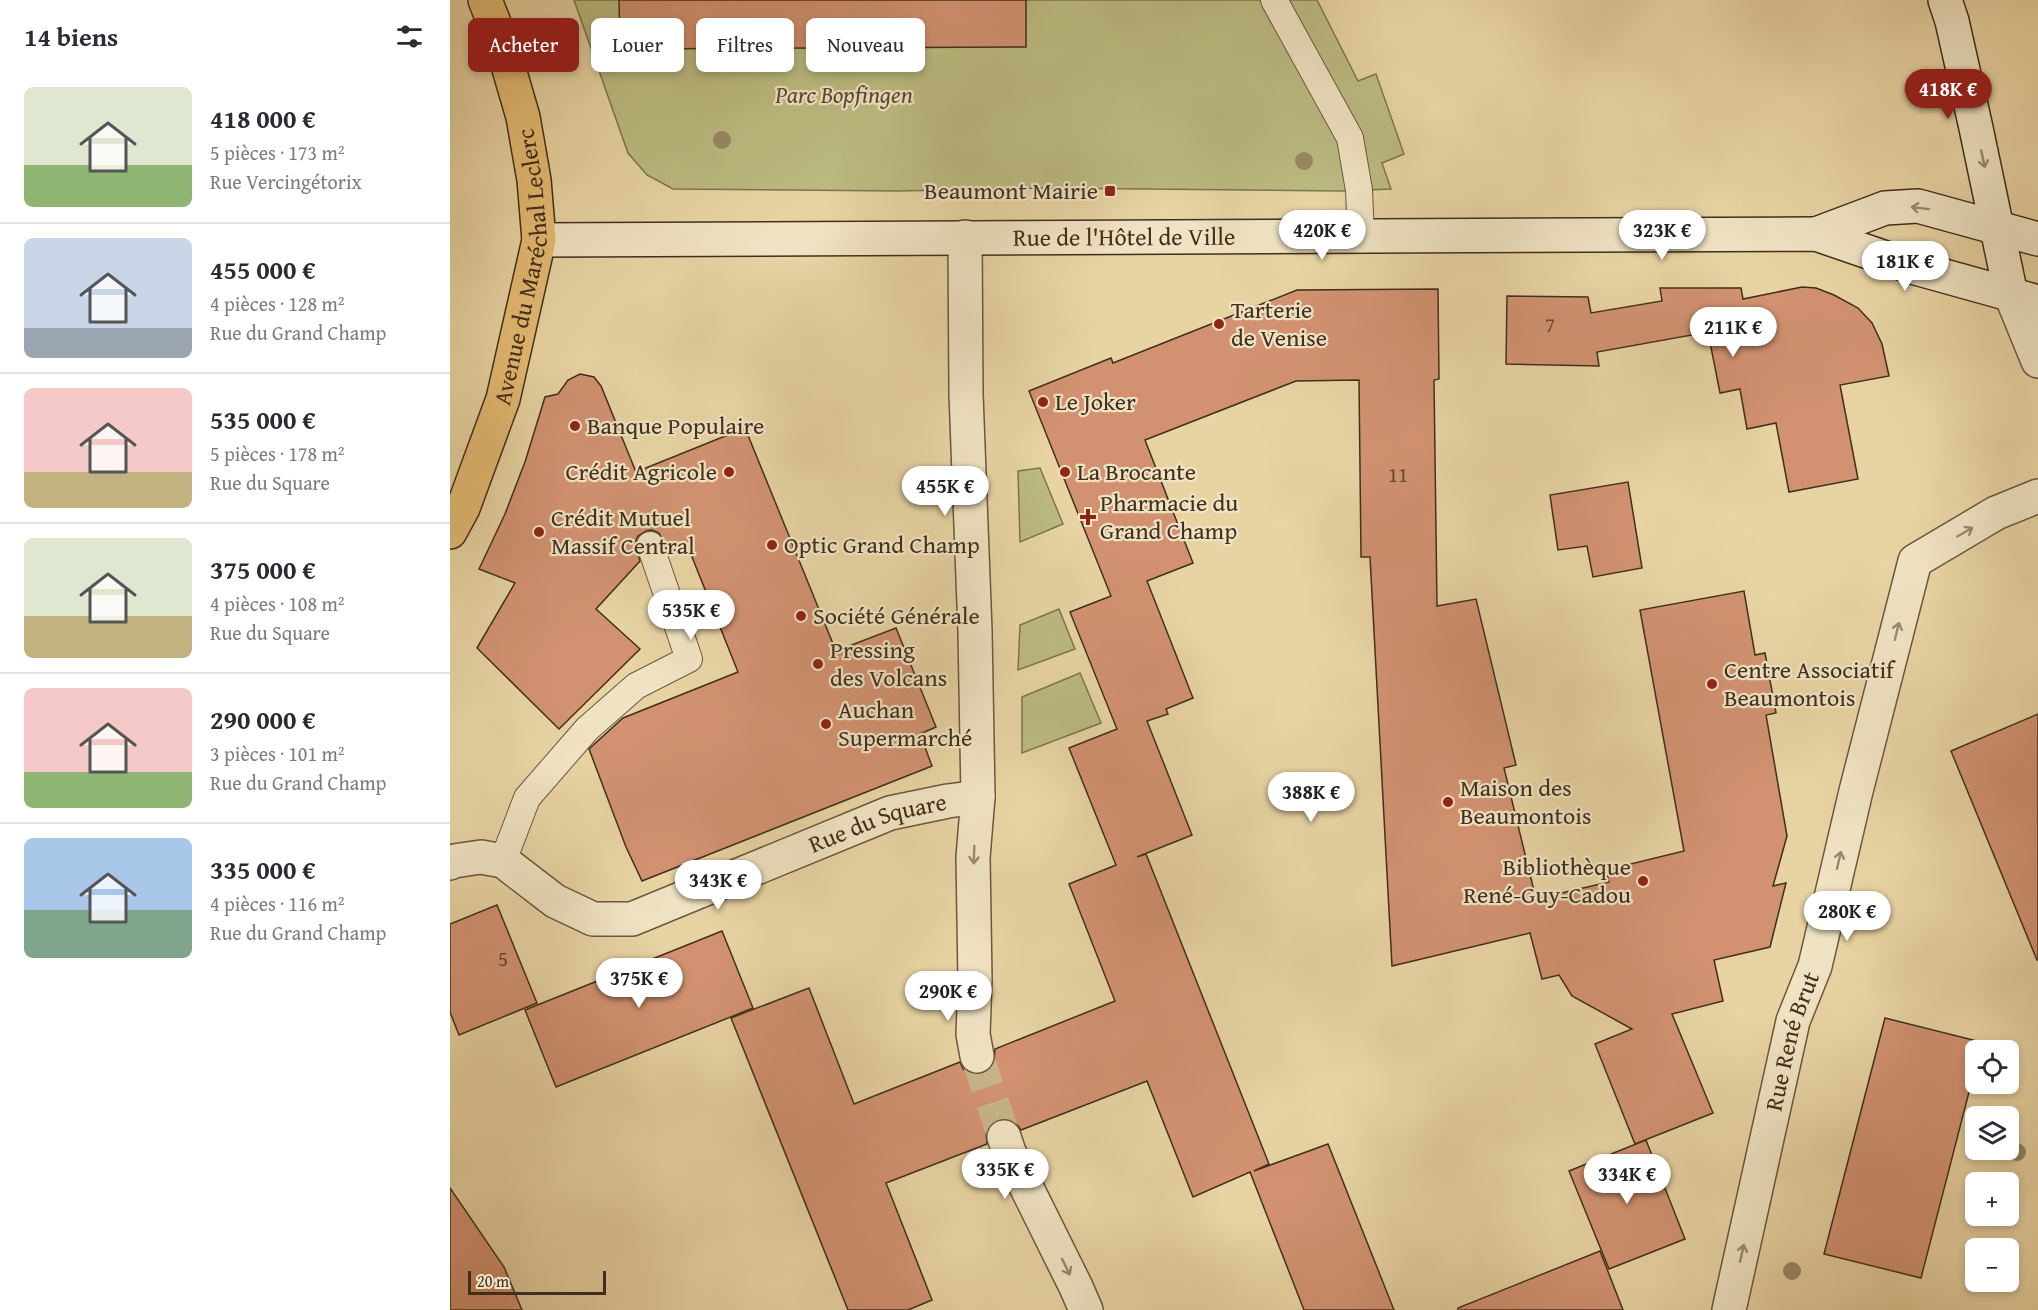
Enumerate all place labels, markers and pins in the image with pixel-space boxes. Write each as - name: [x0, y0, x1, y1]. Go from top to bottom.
- pin: 418K €: [1899, 69, 1997, 120]
- place label: Beaumont Mairie: [924, 173, 1098, 208]
- marker: Beaumont Mairie: [1103, 184, 1117, 198]
- pin: 420K €: [1273, 210, 1371, 261]
- pin: 323K €: [1613, 210, 1711, 261]
- pin: 181K €: [1856, 241, 1954, 292]
- place label: Tarterie de Venise: [1231, 292, 1327, 355]
- pin: 211K €: [1684, 307, 1782, 358]
- marker: Tarterie de Venise: [1212, 317, 1226, 331]
- place label: Le Joker: [1055, 384, 1136, 419]
- marker: Le Joker: [1036, 395, 1050, 409]
- place label: Banque Populaire: [587, 408, 764, 443]
- marker: Banque Populaire: [568, 419, 582, 433]
- place label: Crédit Agricole: [565, 454, 717, 489]
- place label: La Brocante: [1077, 454, 1196, 489]
- marker: Crédit Agricole: [722, 465, 736, 479]
- marker: La Brocante: [1058, 465, 1072, 479]
- pin: 455K €: [896, 466, 994, 517]
- place label: Pharmacie du Grand Champ: [1100, 485, 1238, 548]
- place label: Crédit Mutuel Massif Central: [551, 500, 695, 563]
- marker: Pharmacie du Grand Champ: [1081, 510, 1095, 524]
- marker: Crédit Mutuel Massif Central: [532, 525, 546, 539]
- place label: Optic Grand Champ: [784, 527, 980, 562]
- marker: Optic Grand Champ: [765, 538, 779, 552]
- pin: 535K €: [642, 590, 740, 641]
- place label: Société Générale: [813, 598, 980, 633]
- marker: Société Générale: [794, 609, 808, 623]
- place label: Pressing des Volcans: [830, 632, 947, 695]
- place label: Centre Associatif Beaumontois: [1724, 652, 1896, 715]
- marker: Pressing des Volcans: [811, 657, 825, 671]
- marker: Centre Associatif Beaumontois: [1705, 677, 1719, 691]
- place label: Auchan Supermarché: [838, 692, 972, 755]
- marker: Auchan Supermarché: [819, 717, 833, 731]
- place label: Maison des Beaumontois: [1460, 770, 1592, 833]
- pin: 388K €: [1262, 772, 1360, 823]
- marker: Maison des Beaumontois: [1441, 795, 1455, 809]
- place label: Bibliothèque René-Guy-Cadou: [1463, 849, 1631, 912]
- pin: 343K €: [669, 860, 767, 911]
- marker: Bibliothèque René-Guy-Cadou: [1636, 874, 1650, 888]
- pin: 280K €: [1798, 891, 1896, 942]
- pin: 375K €: [590, 958, 688, 1009]
- pin: 290K €: [899, 971, 997, 1022]
- pin: 335K €: [956, 1149, 1054, 1200]
- pin: 334K €: [1578, 1154, 1676, 1205]

